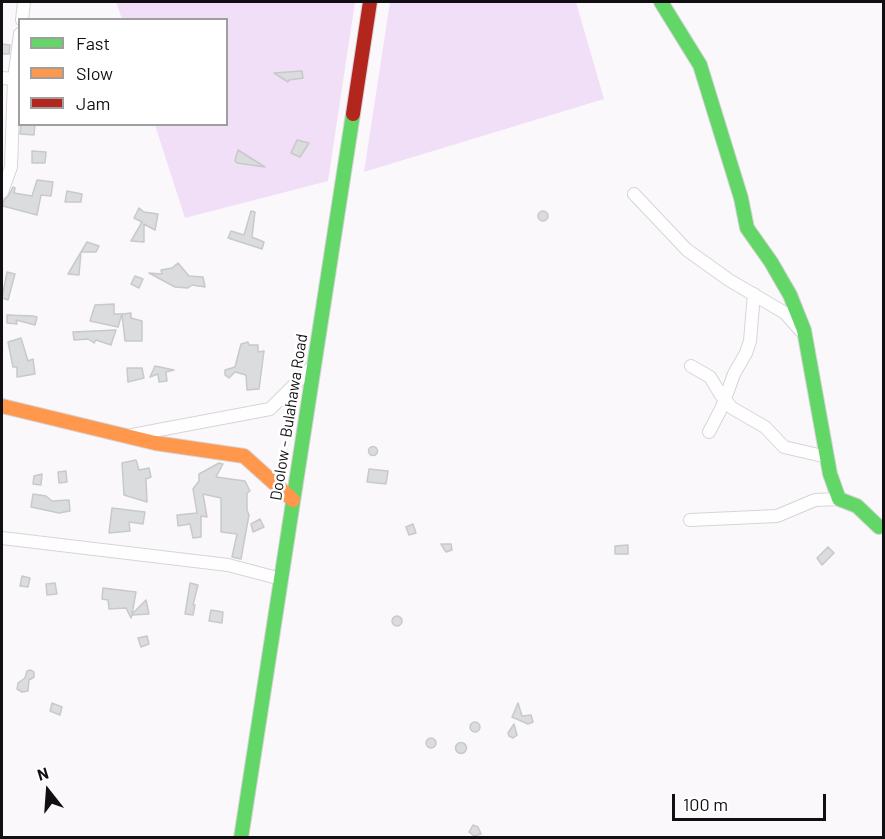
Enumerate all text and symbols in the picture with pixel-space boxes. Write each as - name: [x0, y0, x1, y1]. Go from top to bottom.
- legend: [18, 18, 228, 126]
- text: Fast: [76, 32, 110, 54]
- text: Slow: [76, 62, 113, 84]
- text: Jam: [76, 92, 110, 114]
- street label: Doolow - Bulahawa Road: [266, 332, 312, 502]
- north arrow: [18, 761, 78, 821]
- text: N: [35, 763, 50, 784]
- scale bar: [675, 782, 830, 820]
- text: 100 m: [683, 793, 728, 815]

